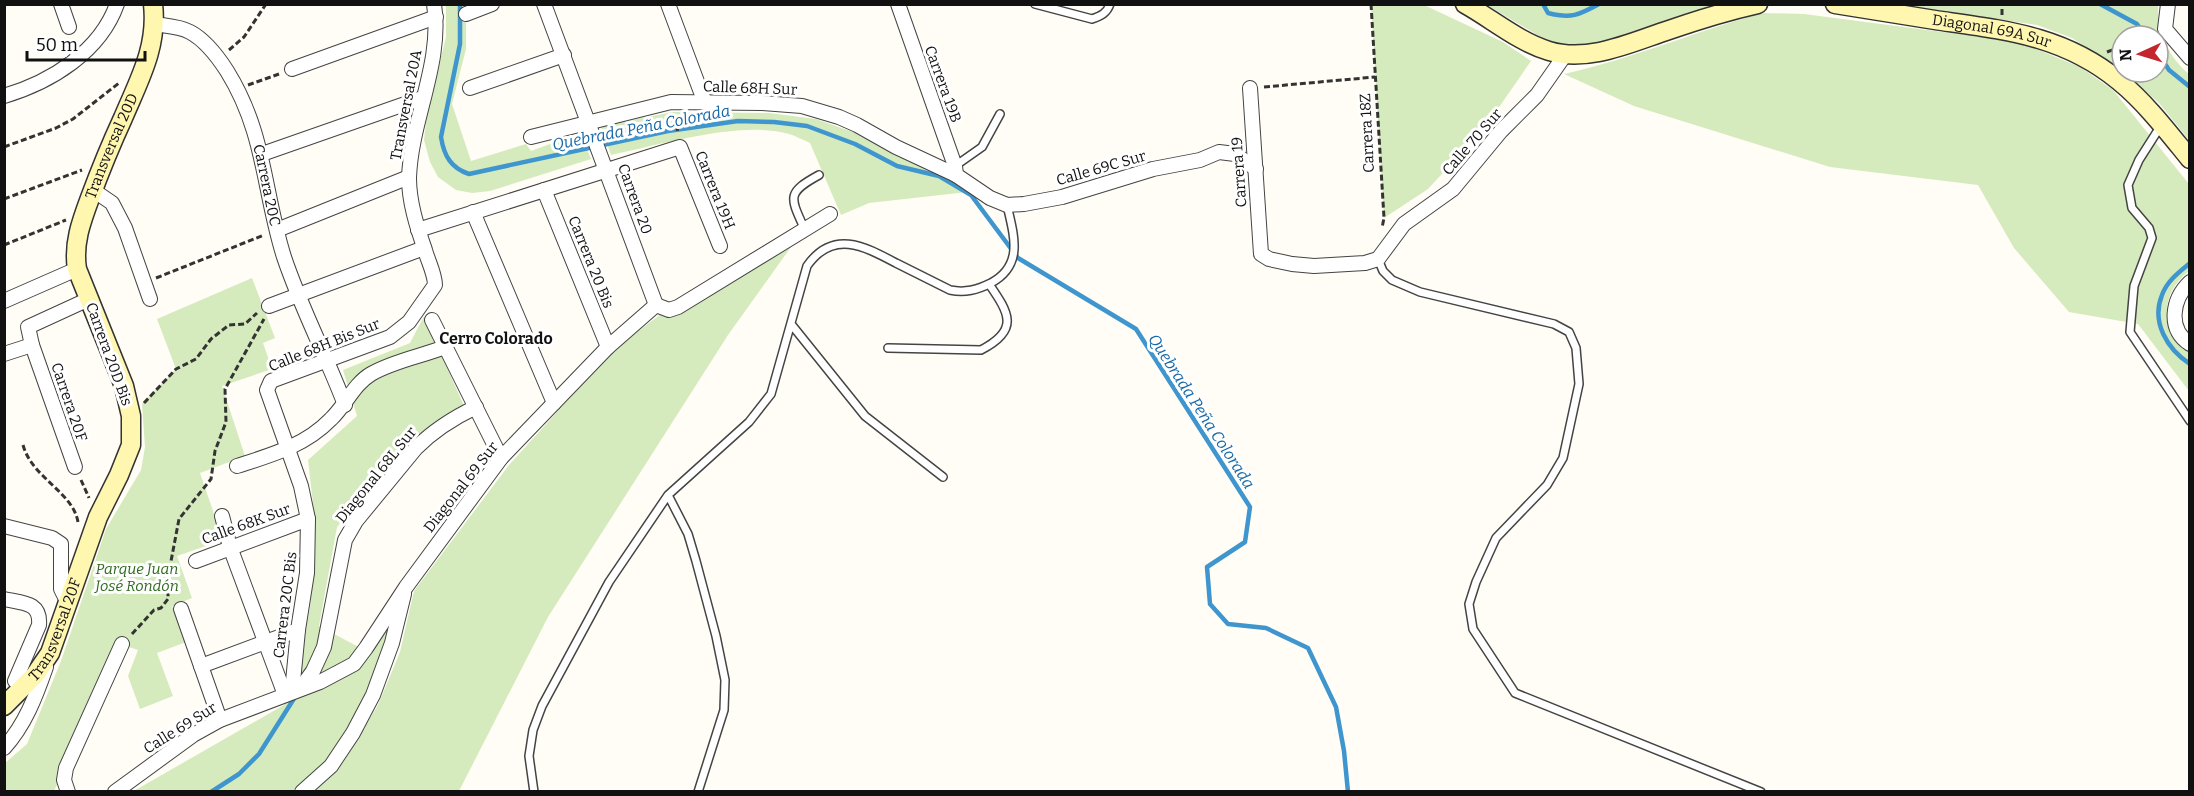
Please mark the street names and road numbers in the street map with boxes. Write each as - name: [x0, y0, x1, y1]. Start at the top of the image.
- street label: Diagonal 69A Sur: [1931, 11, 2054, 51]
- street label: Carrera 19B: [921, 43, 965, 125]
- street label: Transversal 20A: [386, 48, 426, 162]
- street label: Calle 68H Sur: [702, 77, 798, 99]
- street label: Transversal 20D: [81, 90, 142, 201]
- street label: Carrera 18Z: [1356, 93, 1378, 173]
- street label: Calle 70 Sur: [1438, 105, 1506, 179]
- street label: Carrera 19: [1228, 136, 1250, 208]
- street label: Carrera 20C: [249, 142, 284, 228]
- street label: Calle 69C Sur: [1054, 147, 1148, 189]
- street label: Carrera 19H: [691, 148, 739, 232]
- street label: Carrera 20: [614, 161, 656, 237]
- street label: Carrera 20 Bis: [564, 213, 618, 311]
- street label: Carrera 20D Bis: [82, 300, 136, 408]
- street label: Calle 68H Bis Sur: [266, 314, 383, 376]
- street label: Carrera 20F: [47, 360, 91, 444]
- street label: Diagonal 68L Sur: [332, 423, 420, 527]
- street label: Diagonal 69 Sur: [420, 438, 502, 536]
- street label: Calle 68K Sur: [199, 499, 293, 548]
- street label: Carrera 20C Bis: [270, 551, 300, 659]
- street label: Transversal 20F: [25, 575, 85, 685]
- street label: Calle 69 Sur: [140, 698, 220, 758]

